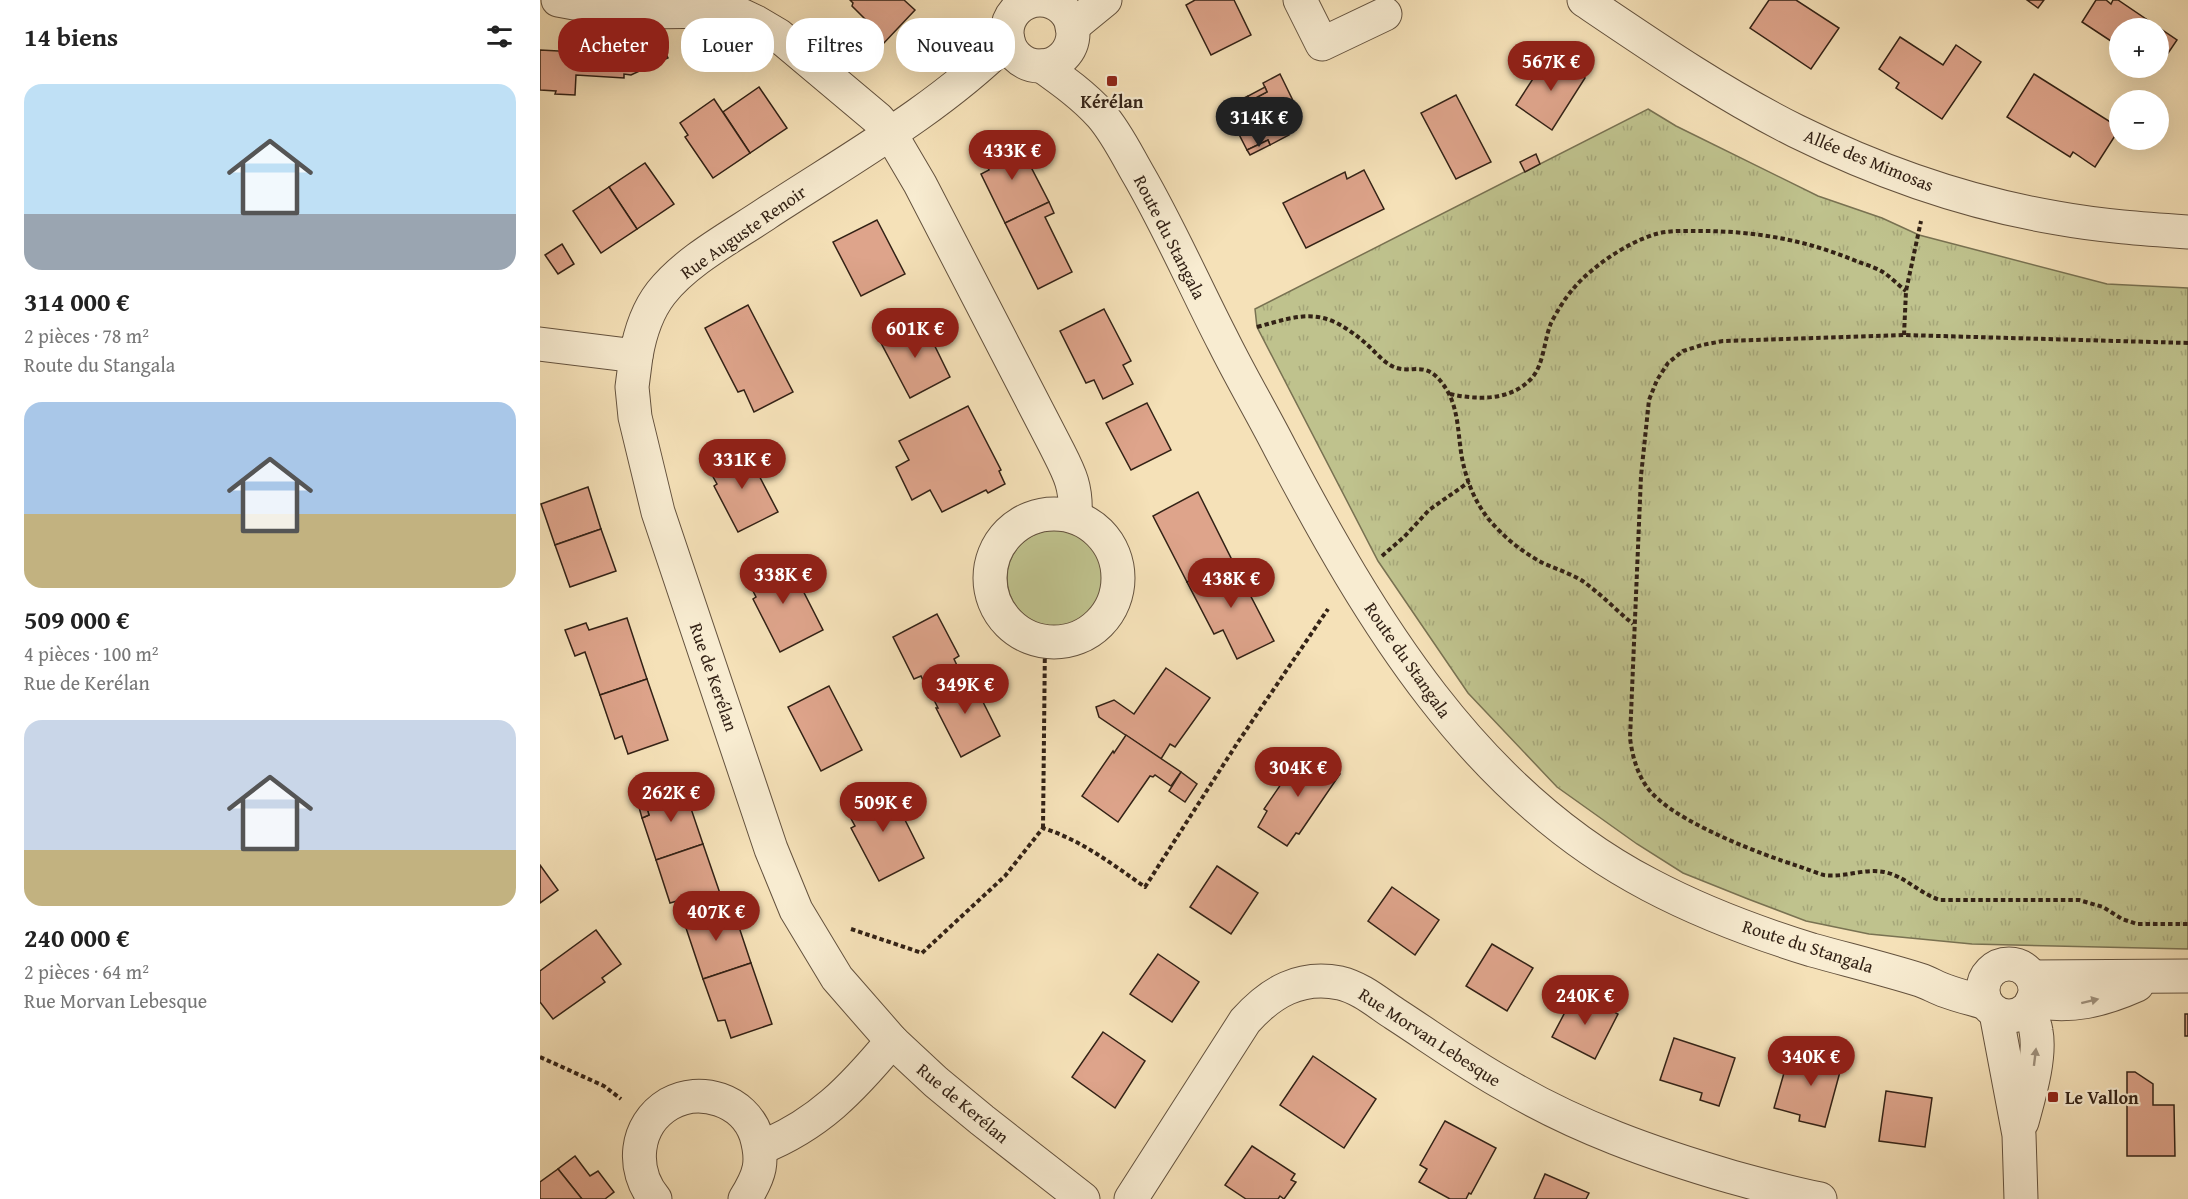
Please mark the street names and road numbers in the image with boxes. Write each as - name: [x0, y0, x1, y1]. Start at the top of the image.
- street label: Allée des Mimosas: [1800, 122, 1938, 198]
- street label: Route du Stangala: [1127, 170, 1213, 304]
- street label: Rue Auguste Renoir: [674, 178, 812, 286]
- street label: Route du Stangala: [1358, 596, 1458, 724]
- street label: Rue de Kerélan: [683, 619, 745, 735]
- street label: Route du Stangala: [1739, 912, 1877, 980]
- street label: Rue Morvan Lebesque: [1354, 981, 1506, 1093]
- street label: Rue de Kerélan: [911, 1056, 1015, 1150]

